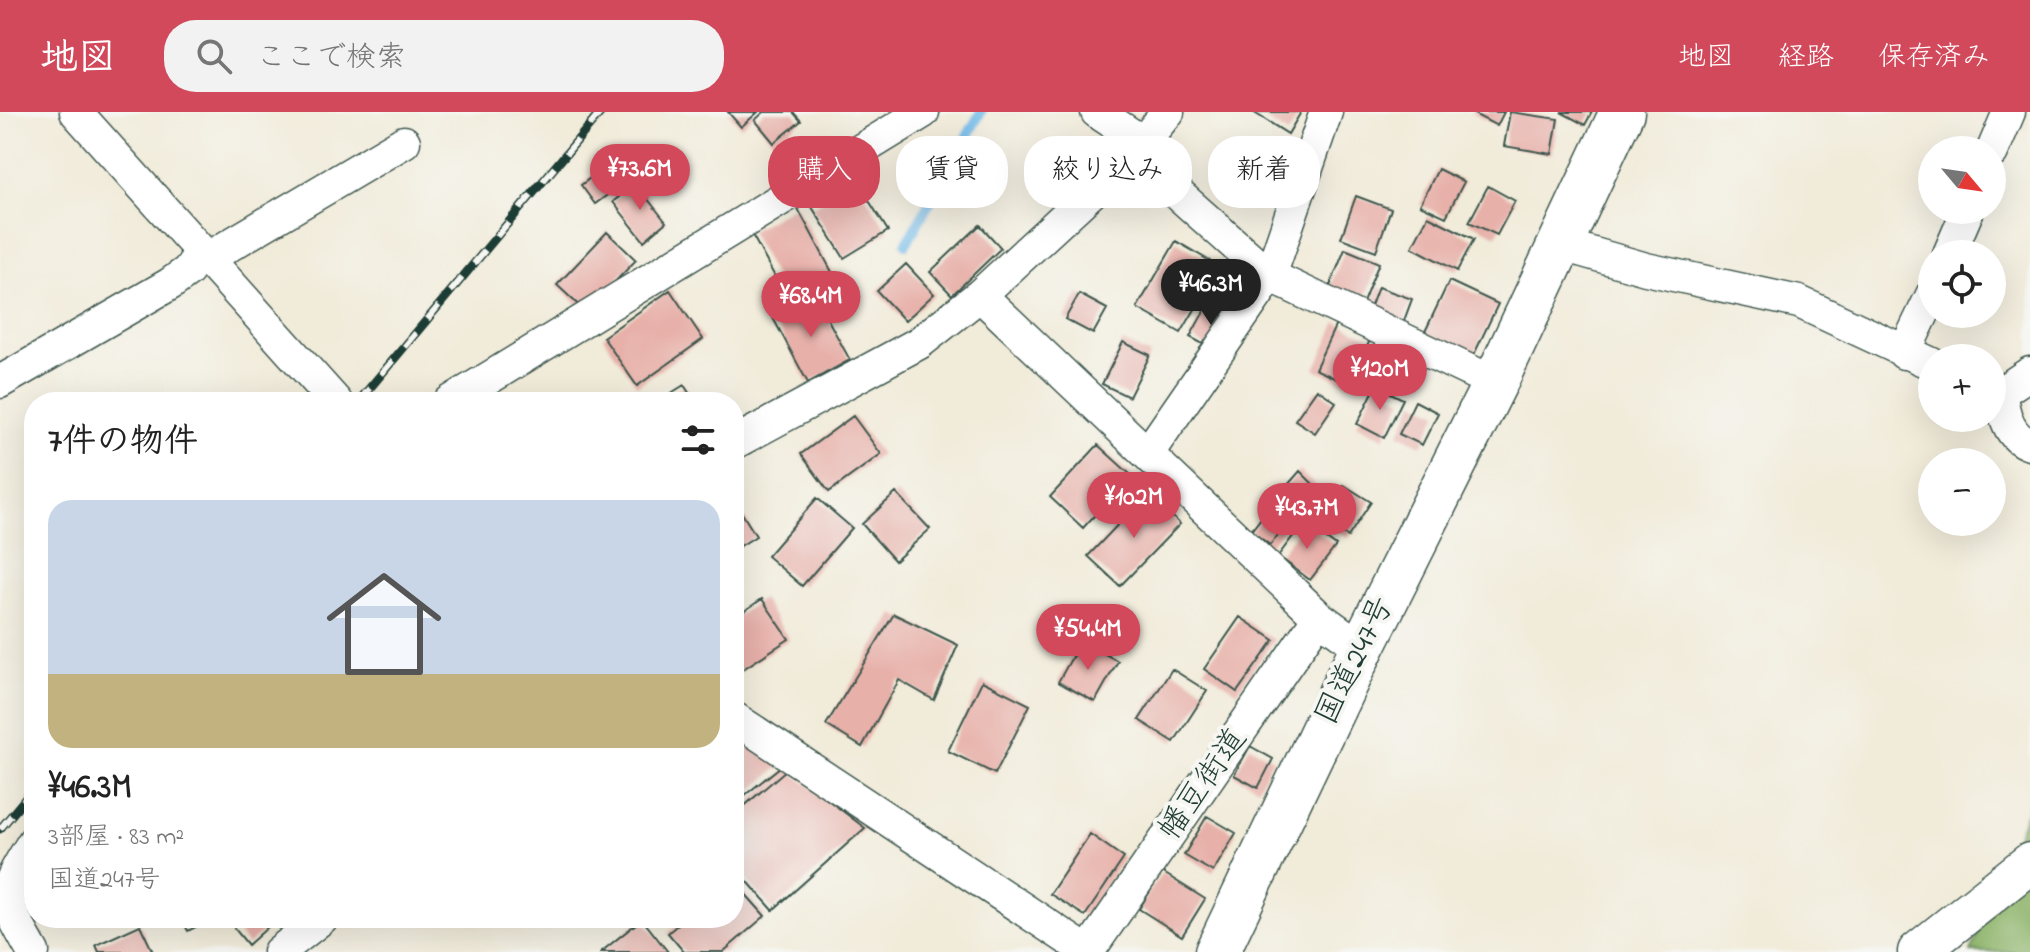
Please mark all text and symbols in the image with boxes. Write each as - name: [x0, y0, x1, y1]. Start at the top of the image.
- search box: [164, 20, 724, 92]
- text: 地図: [40, 32, 116, 88]
- icon: search: [192, 34, 236, 78]
- text: ここで検索: [256, 37, 406, 81]
- text: 地図: [1678, 38, 1734, 79]
- text: 経路: [1778, 38, 1834, 79]
- text: 保存済み: [1878, 38, 1990, 79]
- chip: 購入: [768, 136, 880, 208]
- chip: 賃貸: [896, 136, 1008, 208]
- chip: 絞り込み: [1024, 136, 1192, 208]
- chip: 新着: [1208, 136, 1320, 208]
- north arrow: [1918, 136, 2006, 224]
- map controls: [1918, 136, 2006, 536]
- pin: ¥73.6M: [575, 144, 705, 212]
- text: ¥73.6M: [608, 151, 672, 189]
- button: locate: [1918, 240, 2006, 328]
- pin: ¥46.3M: [1146, 259, 1276, 327]
- text: ¥46.3M: [1179, 266, 1243, 304]
- pin: ¥68.4M: [746, 271, 876, 339]
- text: ¥68.4M: [779, 278, 843, 316]
- pin: ¥120M: [1324, 344, 1436, 412]
- button: +: [1918, 344, 2006, 432]
- text: ¥120M: [1351, 351, 1409, 389]
- text: 7件の物件: [48, 418, 198, 468]
- icon: filters: [676, 418, 720, 462]
- button: −: [1918, 448, 2006, 536]
- pin: ¥102M: [1078, 472, 1190, 540]
- text: ¥102M: [1105, 479, 1163, 517]
- pin: ¥43.7M: [1242, 483, 1372, 551]
- text: ¥43.7M: [1275, 490, 1339, 528]
- icon: home: [312, 552, 456, 696]
- street label: 国道247号: [1305, 589, 1407, 733]
- pin: ¥54.4M: [1023, 604, 1153, 672]
- text: ¥54.4M: [1054, 611, 1122, 649]
- street label: 幡豆街道: [1148, 719, 1260, 851]
- text: ¥46.3M: [48, 764, 132, 814]
- text: 3部屋 · 83 m²: [48, 819, 184, 857]
- text: 国道247号: [48, 862, 160, 900]

